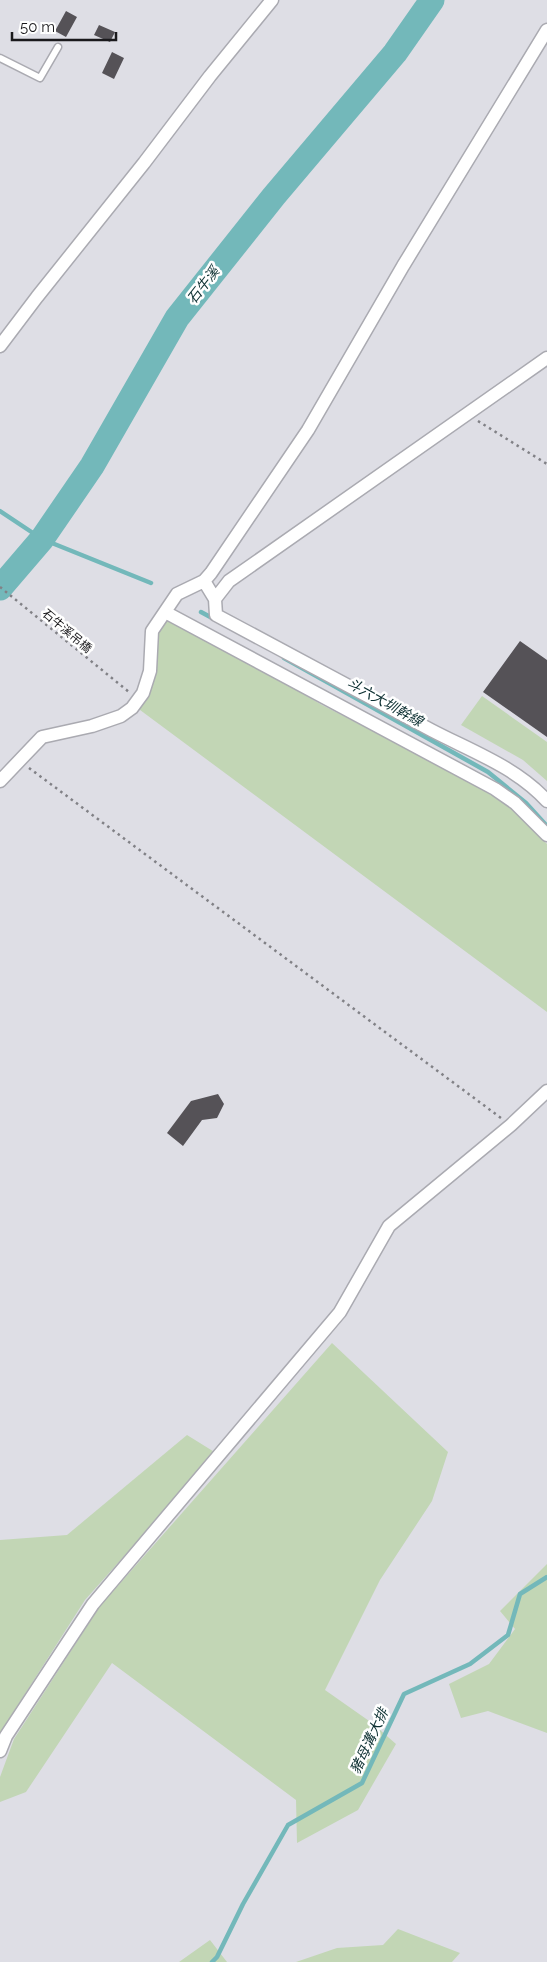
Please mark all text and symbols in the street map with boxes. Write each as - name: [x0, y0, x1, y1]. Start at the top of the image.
- scale bar: [12, 10, 116, 42]
- text: 50 m: [20, 18, 55, 36]
- water label: 石牛溪: [184, 262, 223, 306]
- street label: 石牛溪吊橋: [40, 606, 94, 656]
- water label: 斗六大圳幹線: [344, 675, 427, 730]
- water label: 豬母溝大排: [347, 1704, 392, 1776]

